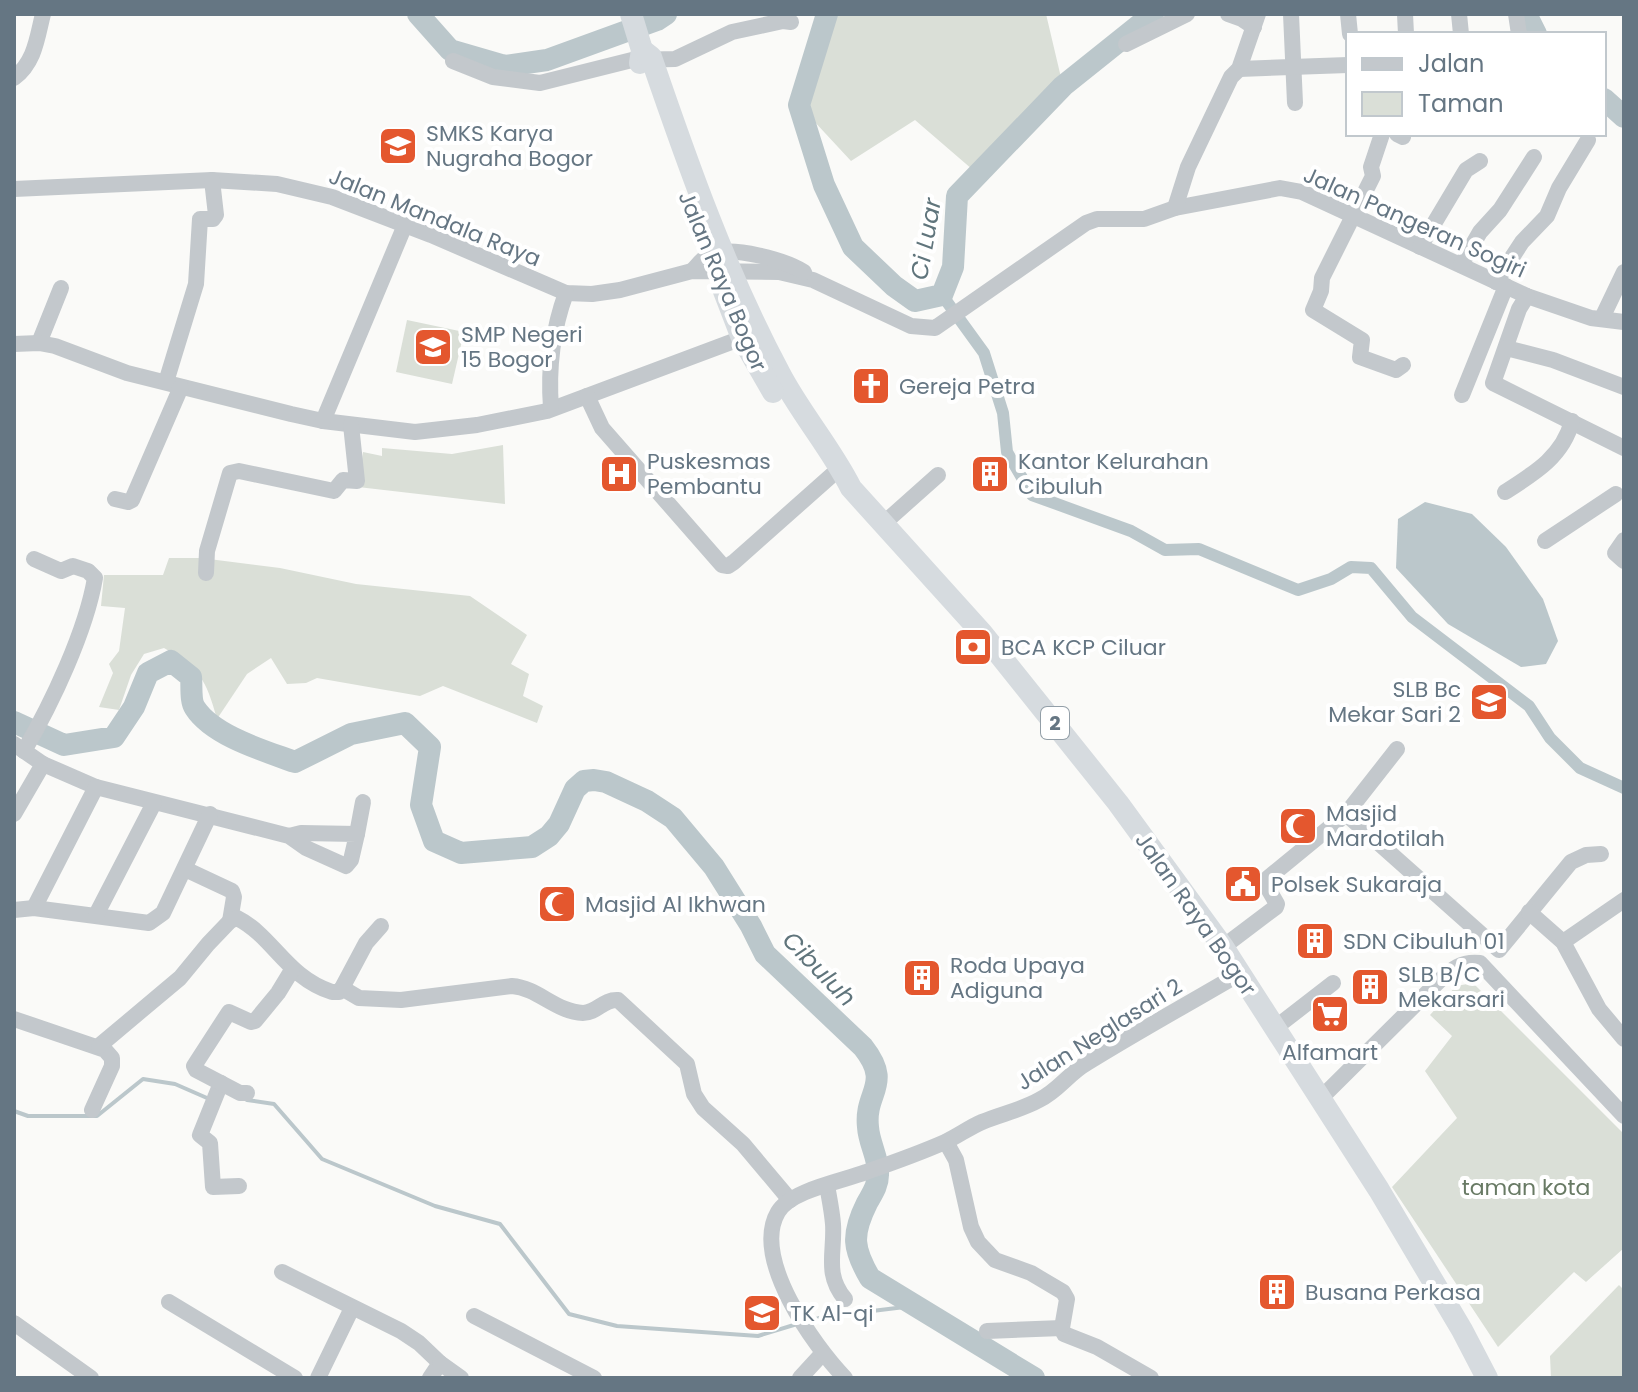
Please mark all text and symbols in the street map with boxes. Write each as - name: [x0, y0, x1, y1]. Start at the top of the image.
- legend: [1346, 32, 1606, 136]
- text: Jalan: [1418, 47, 1484, 80]
- text: Taman: [1418, 87, 1504, 120]
- place label: SMKS Karya Nugraha Bogor: [426, 118, 593, 174]
- school or university icon: SMKS Karya Nugraha Bogor: [377, 125, 419, 167]
- street label: Jalan Pangeran Sogiri: [1298, 159, 1531, 286]
- street label: Jalan Mandala Raya: [324, 161, 545, 274]
- street label: Jalan Raya Bogor: [671, 186, 774, 376]
- water label: Ci Luar: [902, 194, 949, 282]
- place label: SMP Negeri 15 Bogor: [461, 319, 583, 375]
- school or university icon: SMP Negeri 15 Bogor: [412, 326, 454, 368]
- church icon: Gereja Petra: [850, 365, 892, 407]
- place label: Gereja Petra: [899, 371, 1035, 402]
- place label: Puskesmas Pembantu: [647, 446, 771, 502]
- place label: Kantor Kelurahan Cibuluh: [1018, 446, 1209, 502]
- hospital icon: Puskesmas Pembantu: [598, 453, 640, 495]
- building icon: Kantor Kelurahan Cibuluh: [969, 453, 1011, 495]
- bank icon: BCA KCP Ciluar: [952, 626, 994, 668]
- place label: BCA KCP Ciluar: [1001, 632, 1166, 663]
- place label: SLB Bc Mekar Sari 2: [1328, 674, 1461, 730]
- school or university icon: SLB Bc Mekar Sari 2: [1468, 681, 1510, 723]
- road number: 2: [1041, 707, 1069, 739]
- place label: Masjid Mardotilah: [1326, 798, 1445, 854]
- mosque icon: Masjid Mardotilah: [1277, 805, 1319, 847]
- street label: Jalan Raya Bogor: [1128, 826, 1264, 1002]
- public building icon: Polsek Sukaraja: [1222, 863, 1264, 905]
- place label: Polsek Sukaraja: [1271, 869, 1442, 900]
- mosque icon: Masjid Al Ikhwan: [536, 883, 578, 925]
- place label: Masjid Al Ikhwan: [585, 889, 766, 920]
- building icon: SDN Cibuluh 01: [1294, 920, 1336, 962]
- water label: Cibuluh: [775, 924, 863, 1013]
- place label: SDN Cibuluh 01: [1343, 926, 1504, 957]
- place label: Roda Upaya Adiguna: [950, 950, 1085, 1006]
- building icon: Roda Upaya Adiguna: [901, 957, 943, 999]
- place label: SLB B/C Mekarsari: [1398, 959, 1505, 1015]
- building icon: SLB B/C Mekarsari: [1349, 966, 1391, 1008]
- street label: Jalan Neglasari 2: [1011, 971, 1188, 1098]
- supermarket icon: Alfamart: [1309, 993, 1351, 1035]
- place label: Alfamart: [1282, 1037, 1378, 1068]
- park label: taman kota: [1462, 1172, 1590, 1203]
- building icon: Busana Perkasa: [1256, 1271, 1298, 1313]
- place label: Busana Perkasa: [1305, 1277, 1481, 1308]
- school or university icon: TK Al-qi: [741, 1292, 783, 1334]
- place label: TK Al-qi: [790, 1298, 874, 1329]

